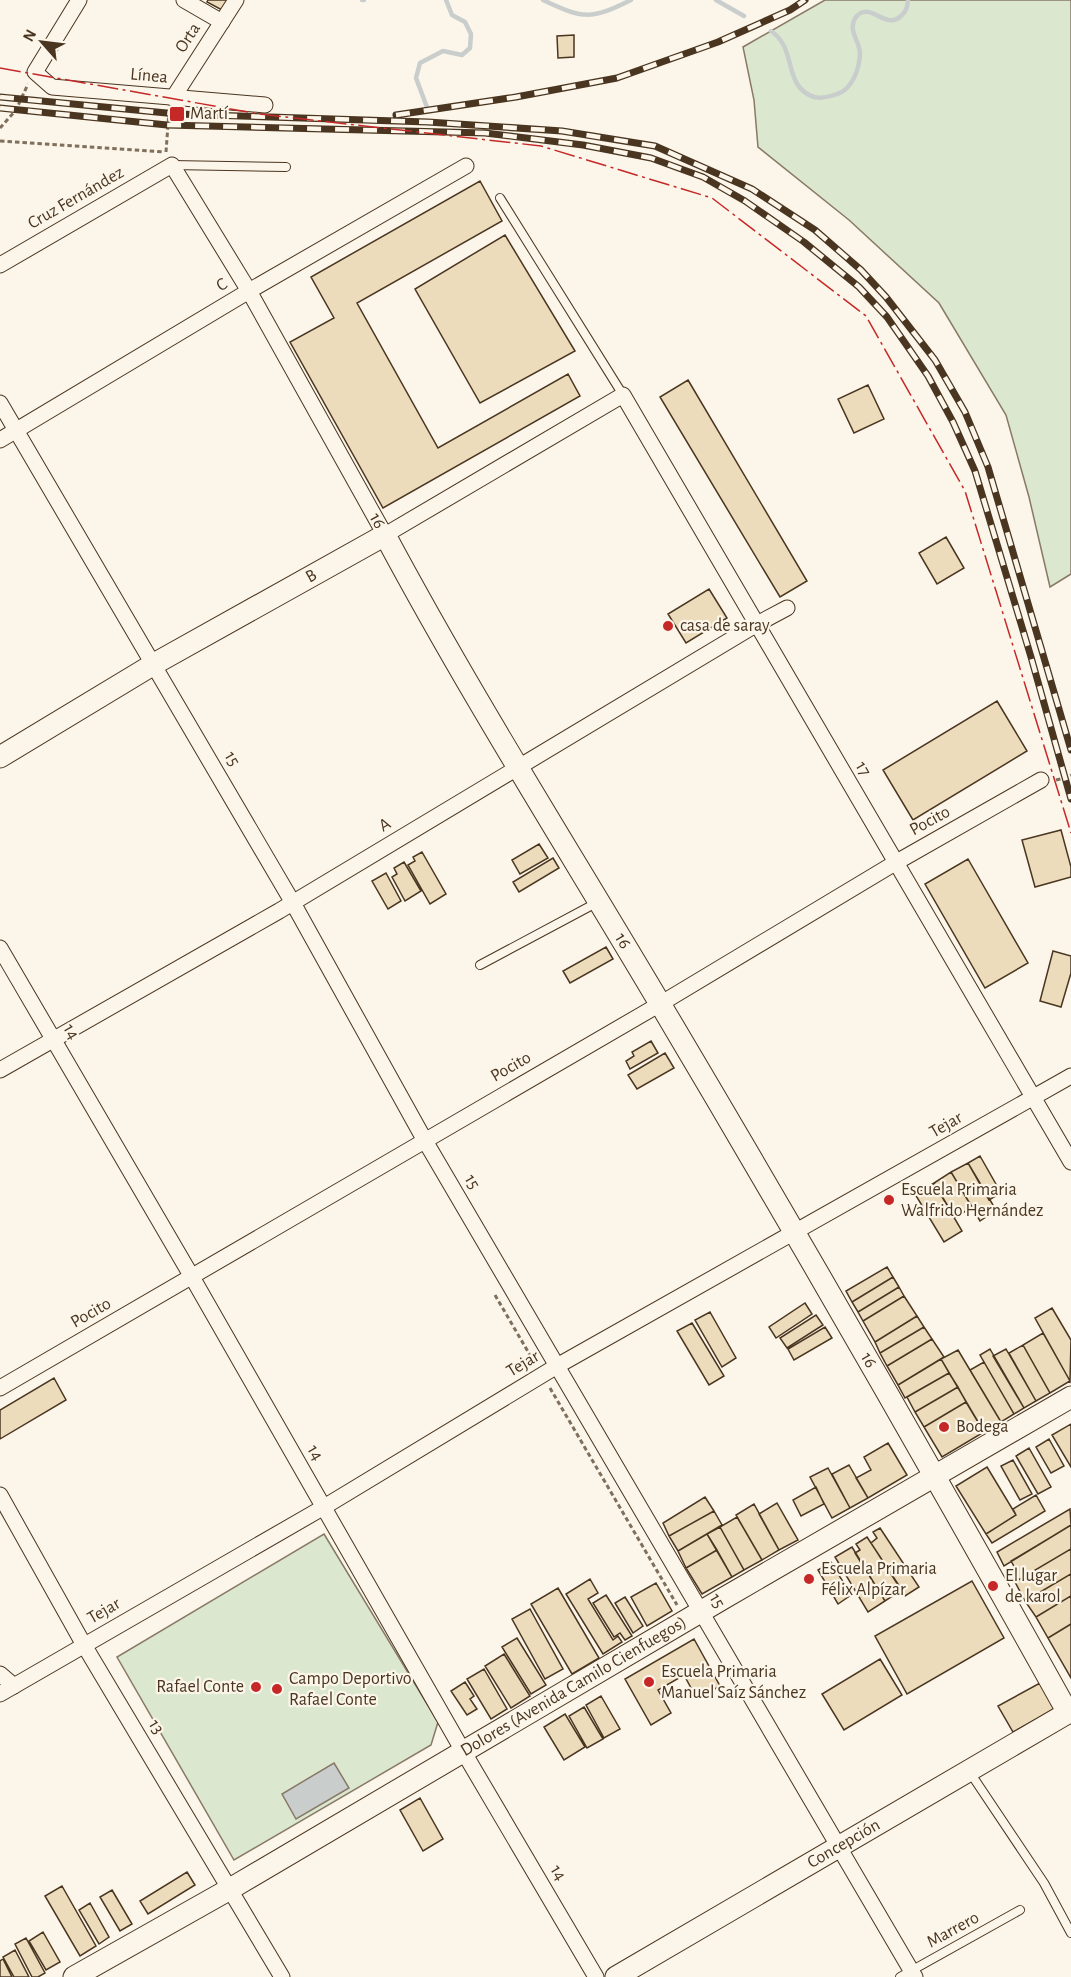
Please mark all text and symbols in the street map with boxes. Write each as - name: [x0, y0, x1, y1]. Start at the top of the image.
- north arrow: [12, 12, 72, 72]
- street label: Orta: [172, 20, 204, 56]
- text: N: [20, 27, 39, 44]
- street label: Línea: [129, 65, 169, 87]
- marker: Martí: [168, 105, 186, 123]
- place label: Martí: [190, 105, 229, 123]
- street label: Cruz Fernández: [25, 163, 127, 233]
- street label: C: [213, 275, 231, 295]
- street label: 16: [366, 510, 389, 532]
- street label: B: [303, 566, 320, 586]
- place label: casa de saray: [680, 617, 770, 635]
- marker: casa de saray: [661, 619, 675, 633]
- street label: 15: [221, 749, 243, 769]
- street label: 17: [852, 759, 874, 779]
- street label: Pocito: [907, 803, 953, 839]
- street label: A: [376, 814, 395, 835]
- street label: 16: [611, 930, 634, 952]
- street label: 14: [59, 1021, 83, 1043]
- street label: Pocito: [488, 1048, 534, 1086]
- street label: Tejar: [926, 1108, 966, 1141]
- street label: 15: [461, 1172, 483, 1192]
- place label: Escuela Primaria Walfrido Hernández: [901, 1181, 1043, 1220]
- marker: Escuela Primaria Walfrido Hernández: [882, 1193, 896, 1207]
- street label: Pocito: [68, 1294, 114, 1332]
- street label: Tejar: [504, 1347, 543, 1381]
- street label: 16: [857, 1349, 880, 1371]
- place label: Bodega: [956, 1418, 1009, 1436]
- marker: Bodega: [937, 1420, 951, 1434]
- street label: 14: [303, 1442, 327, 1464]
- place label: Escuela Primaria Félix Alpízar: [821, 1560, 937, 1599]
- place label: El lugar de karol: [1005, 1567, 1061, 1606]
- marker: Escuela Primaria Félix Alpízar: [802, 1572, 816, 1586]
- marker: El lugar de karol: [986, 1579, 1000, 1593]
- street label: 15: [706, 1591, 728, 1611]
- street label: Tejar: [84, 1594, 124, 1627]
- street label: Dolores (Avenida Camilo Cienfuegos): [458, 1613, 690, 1760]
- place label: Escuela Primaria Manuel Saíz Sánchez: [661, 1663, 806, 1702]
- place label: Campo Deportivo Rafael Conte: [289, 1670, 412, 1709]
- marker: Escuela Primaria Manuel Saíz Sánchez: [642, 1675, 656, 1689]
- place label: Rafael Conte: [156, 1678, 244, 1696]
- marker: Rafael Conte: [249, 1680, 263, 1694]
- marker: Campo Deportivo Rafael Conte: [270, 1682, 284, 1696]
- street label: 13: [145, 1717, 167, 1737]
- street label: Concepción: [805, 1816, 883, 1872]
- street label: 14: [546, 1862, 570, 1884]
- street label: Marrero: [924, 1908, 982, 1952]

